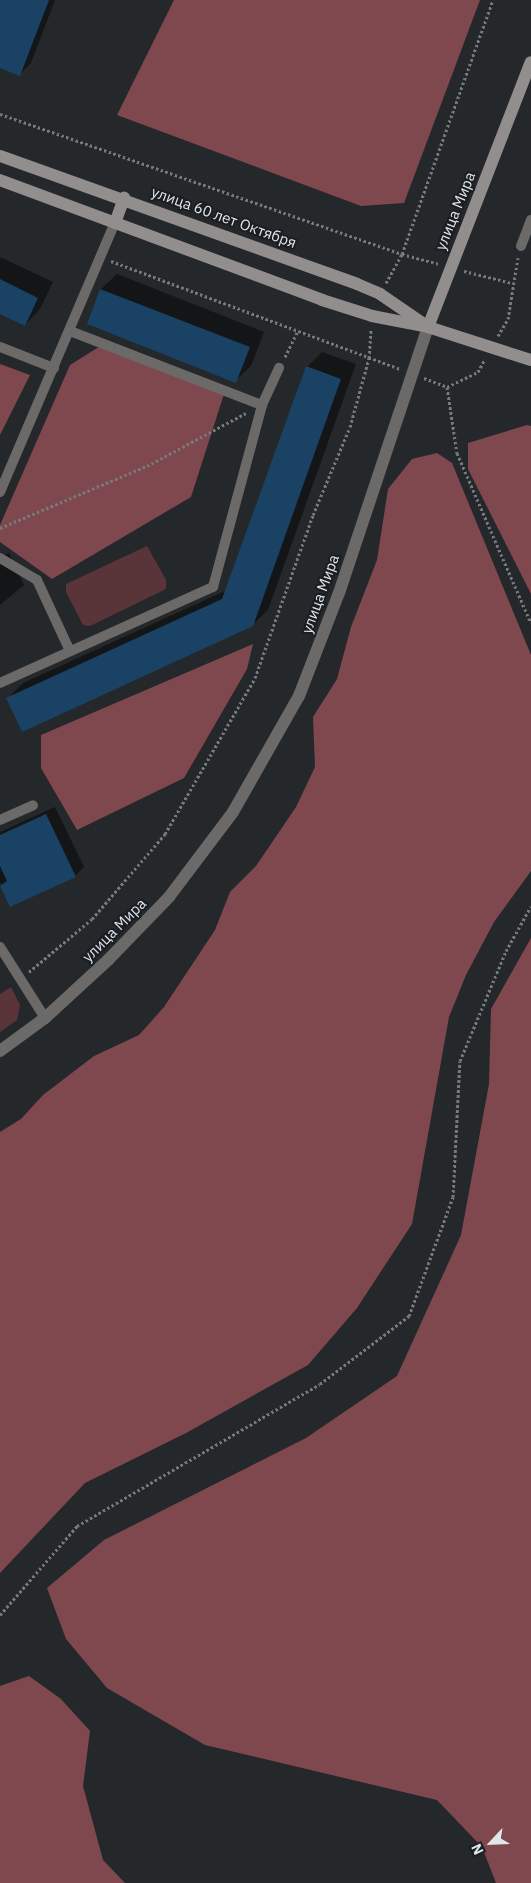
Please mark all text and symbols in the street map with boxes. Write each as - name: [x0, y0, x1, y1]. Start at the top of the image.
- street label: улица Мира: [431, 169, 479, 253]
- street label: улица 60 лет Октября: [149, 182, 299, 252]
- street label: улица Мира: [297, 552, 343, 636]
- street label: улица Мира: [78, 894, 150, 966]
- north arrow: [466, 1818, 516, 1868]
- text: N: [467, 1841, 488, 1858]

